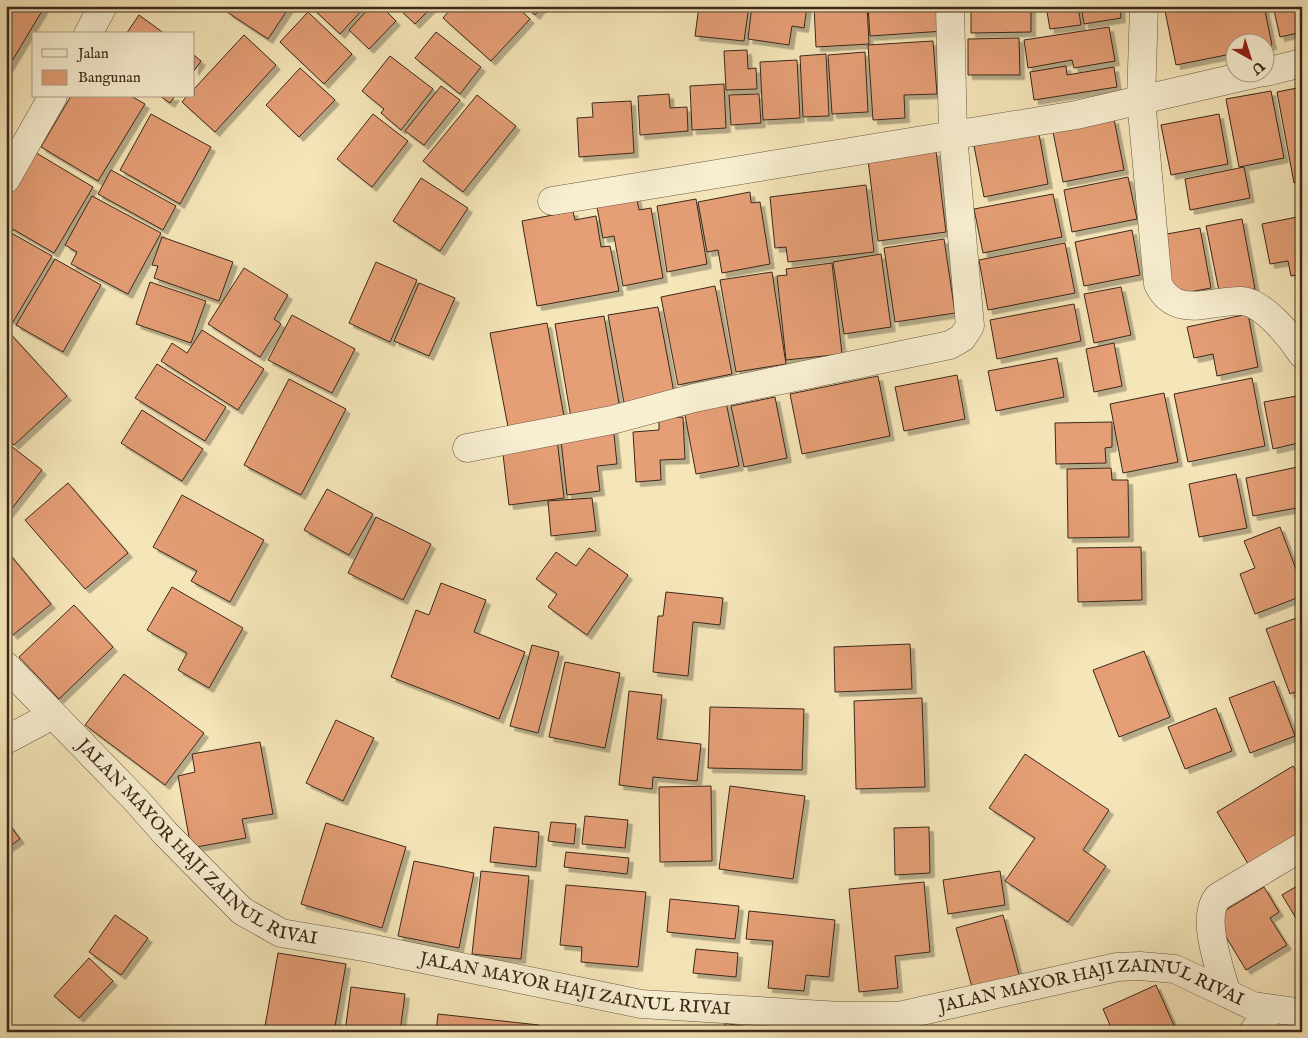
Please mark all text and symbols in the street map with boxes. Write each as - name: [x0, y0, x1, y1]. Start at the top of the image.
- legend: [32, 32, 195, 98]
- north arrow: [1226, 32, 1276, 82]
- text: Jalan: [76, 44, 109, 63]
- text: U: [1246, 56, 1269, 79]
- text: Bangunan: [78, 68, 141, 87]
- street label: JALAN MAYOR HAJI ZAINUL RIVAI: [70, 733, 319, 951]
- street label: JALAN MAYOR HAJI ZAINUL RIVAI: [416, 947, 732, 1021]
- text: JALAN MAYOR HAJI ZAINUL RIVAI: [934, 954, 1248, 1019]
- street label: JALAN MAYOR HAJI ZAINUL RIVAI: [932, 993, 1248, 1021]

